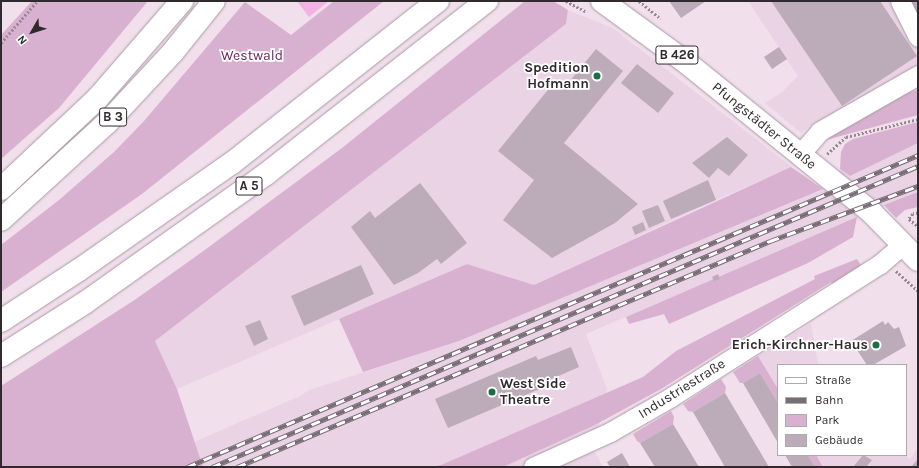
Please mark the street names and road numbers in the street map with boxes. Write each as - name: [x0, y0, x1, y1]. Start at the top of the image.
- road number: B 426: [655, 44, 699, 66]
- street label: Pfungstädter Straße: [709, 79, 819, 173]
- road number: B 3: [99, 106, 127, 128]
- road number: A 5: [235, 175, 263, 197]
- street label: Industriestraße: [635, 356, 729, 422]

